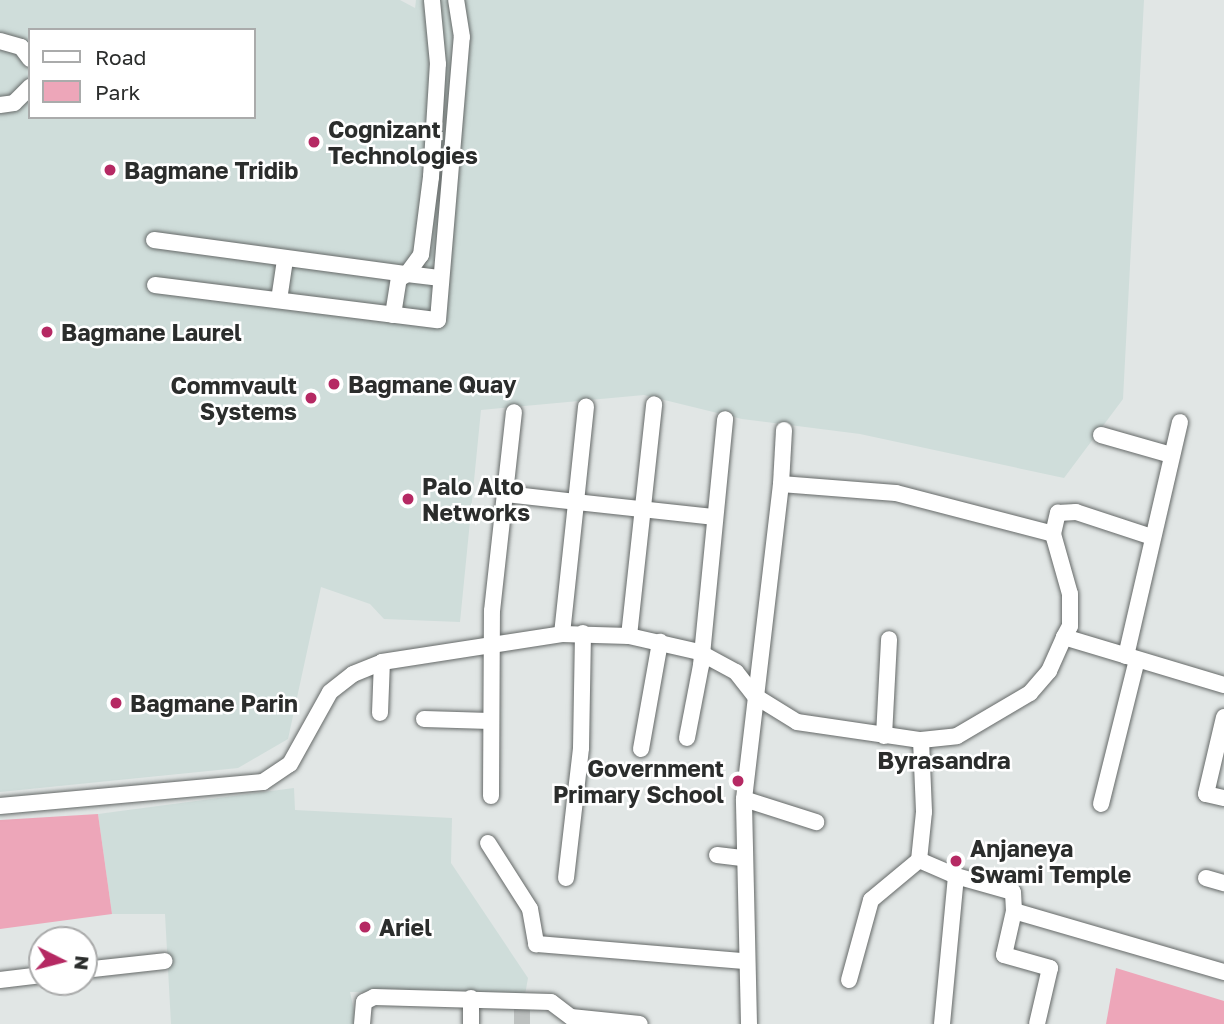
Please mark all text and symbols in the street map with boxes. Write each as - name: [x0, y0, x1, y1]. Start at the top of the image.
- legend: [28, 28, 256, 119]
- text: Road: [95, 44, 146, 70]
- text: Park: [95, 79, 140, 105]
- place label: Cognizant Technologies: [328, 115, 478, 169]
- marker: Cognizant Technologies: [306, 134, 322, 150]
- place label: Bagmane Tridib: [124, 156, 298, 184]
- marker: Bagmane Tridib: [102, 162, 118, 178]
- place label: Bagmane Laurel: [61, 318, 242, 346]
- marker: Bagmane Laurel: [39, 324, 55, 340]
- place label: Bagmane Quay: [348, 370, 517, 398]
- place label: Commvault Systems: [170, 371, 297, 425]
- marker: Bagmane Quay: [326, 376, 342, 392]
- marker: Commvault Systems: [303, 390, 319, 406]
- place label: Palo Alto Networks: [422, 472, 530, 526]
- marker: Palo Alto Networks: [400, 491, 416, 507]
- place label: Bagmane Parin: [130, 689, 298, 717]
- marker: Bagmane Parin: [108, 695, 124, 711]
- district label: Byrasandra: [877, 746, 1011, 774]
- place label: Government Primary School: [553, 754, 724, 808]
- marker: Government Primary School: [730, 773, 746, 789]
- place label: Anjaneya Swami Temple: [970, 834, 1131, 888]
- marker: Anjaneya Swami Temple: [948, 853, 964, 869]
- place label: Ariel: [379, 913, 432, 941]
- marker: Ariel: [357, 919, 373, 935]
- north arrow: [28, 926, 98, 996]
- text: N: [70, 955, 95, 971]

